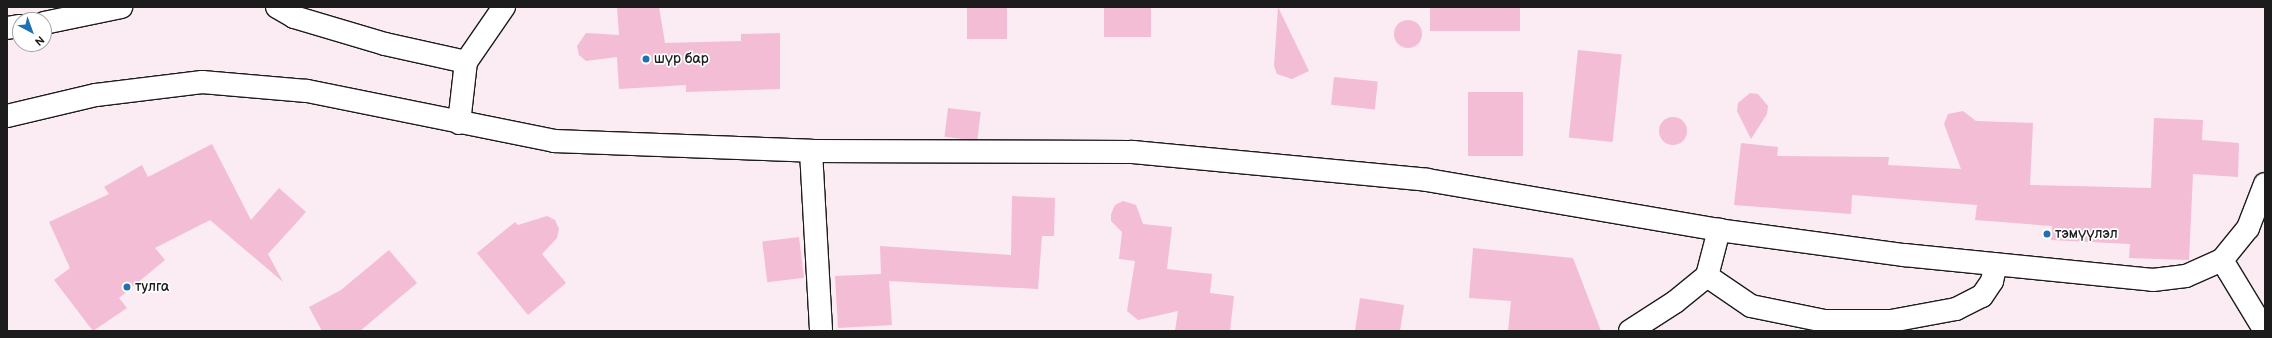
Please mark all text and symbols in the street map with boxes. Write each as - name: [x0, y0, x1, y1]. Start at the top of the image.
- north arrow: [12, 12, 52, 52]
- text: N: [32, 33, 47, 48]
- place label: шүр бар: [654, 51, 709, 67]
- marker: шүр бар: [641, 54, 651, 64]
- place label: тэмүүлэл: [2055, 226, 2118, 242]
- marker: тэмүүлэл: [2042, 229, 2052, 239]
- place label: тулга: [135, 279, 169, 295]
- marker: тулга: [122, 282, 132, 292]

